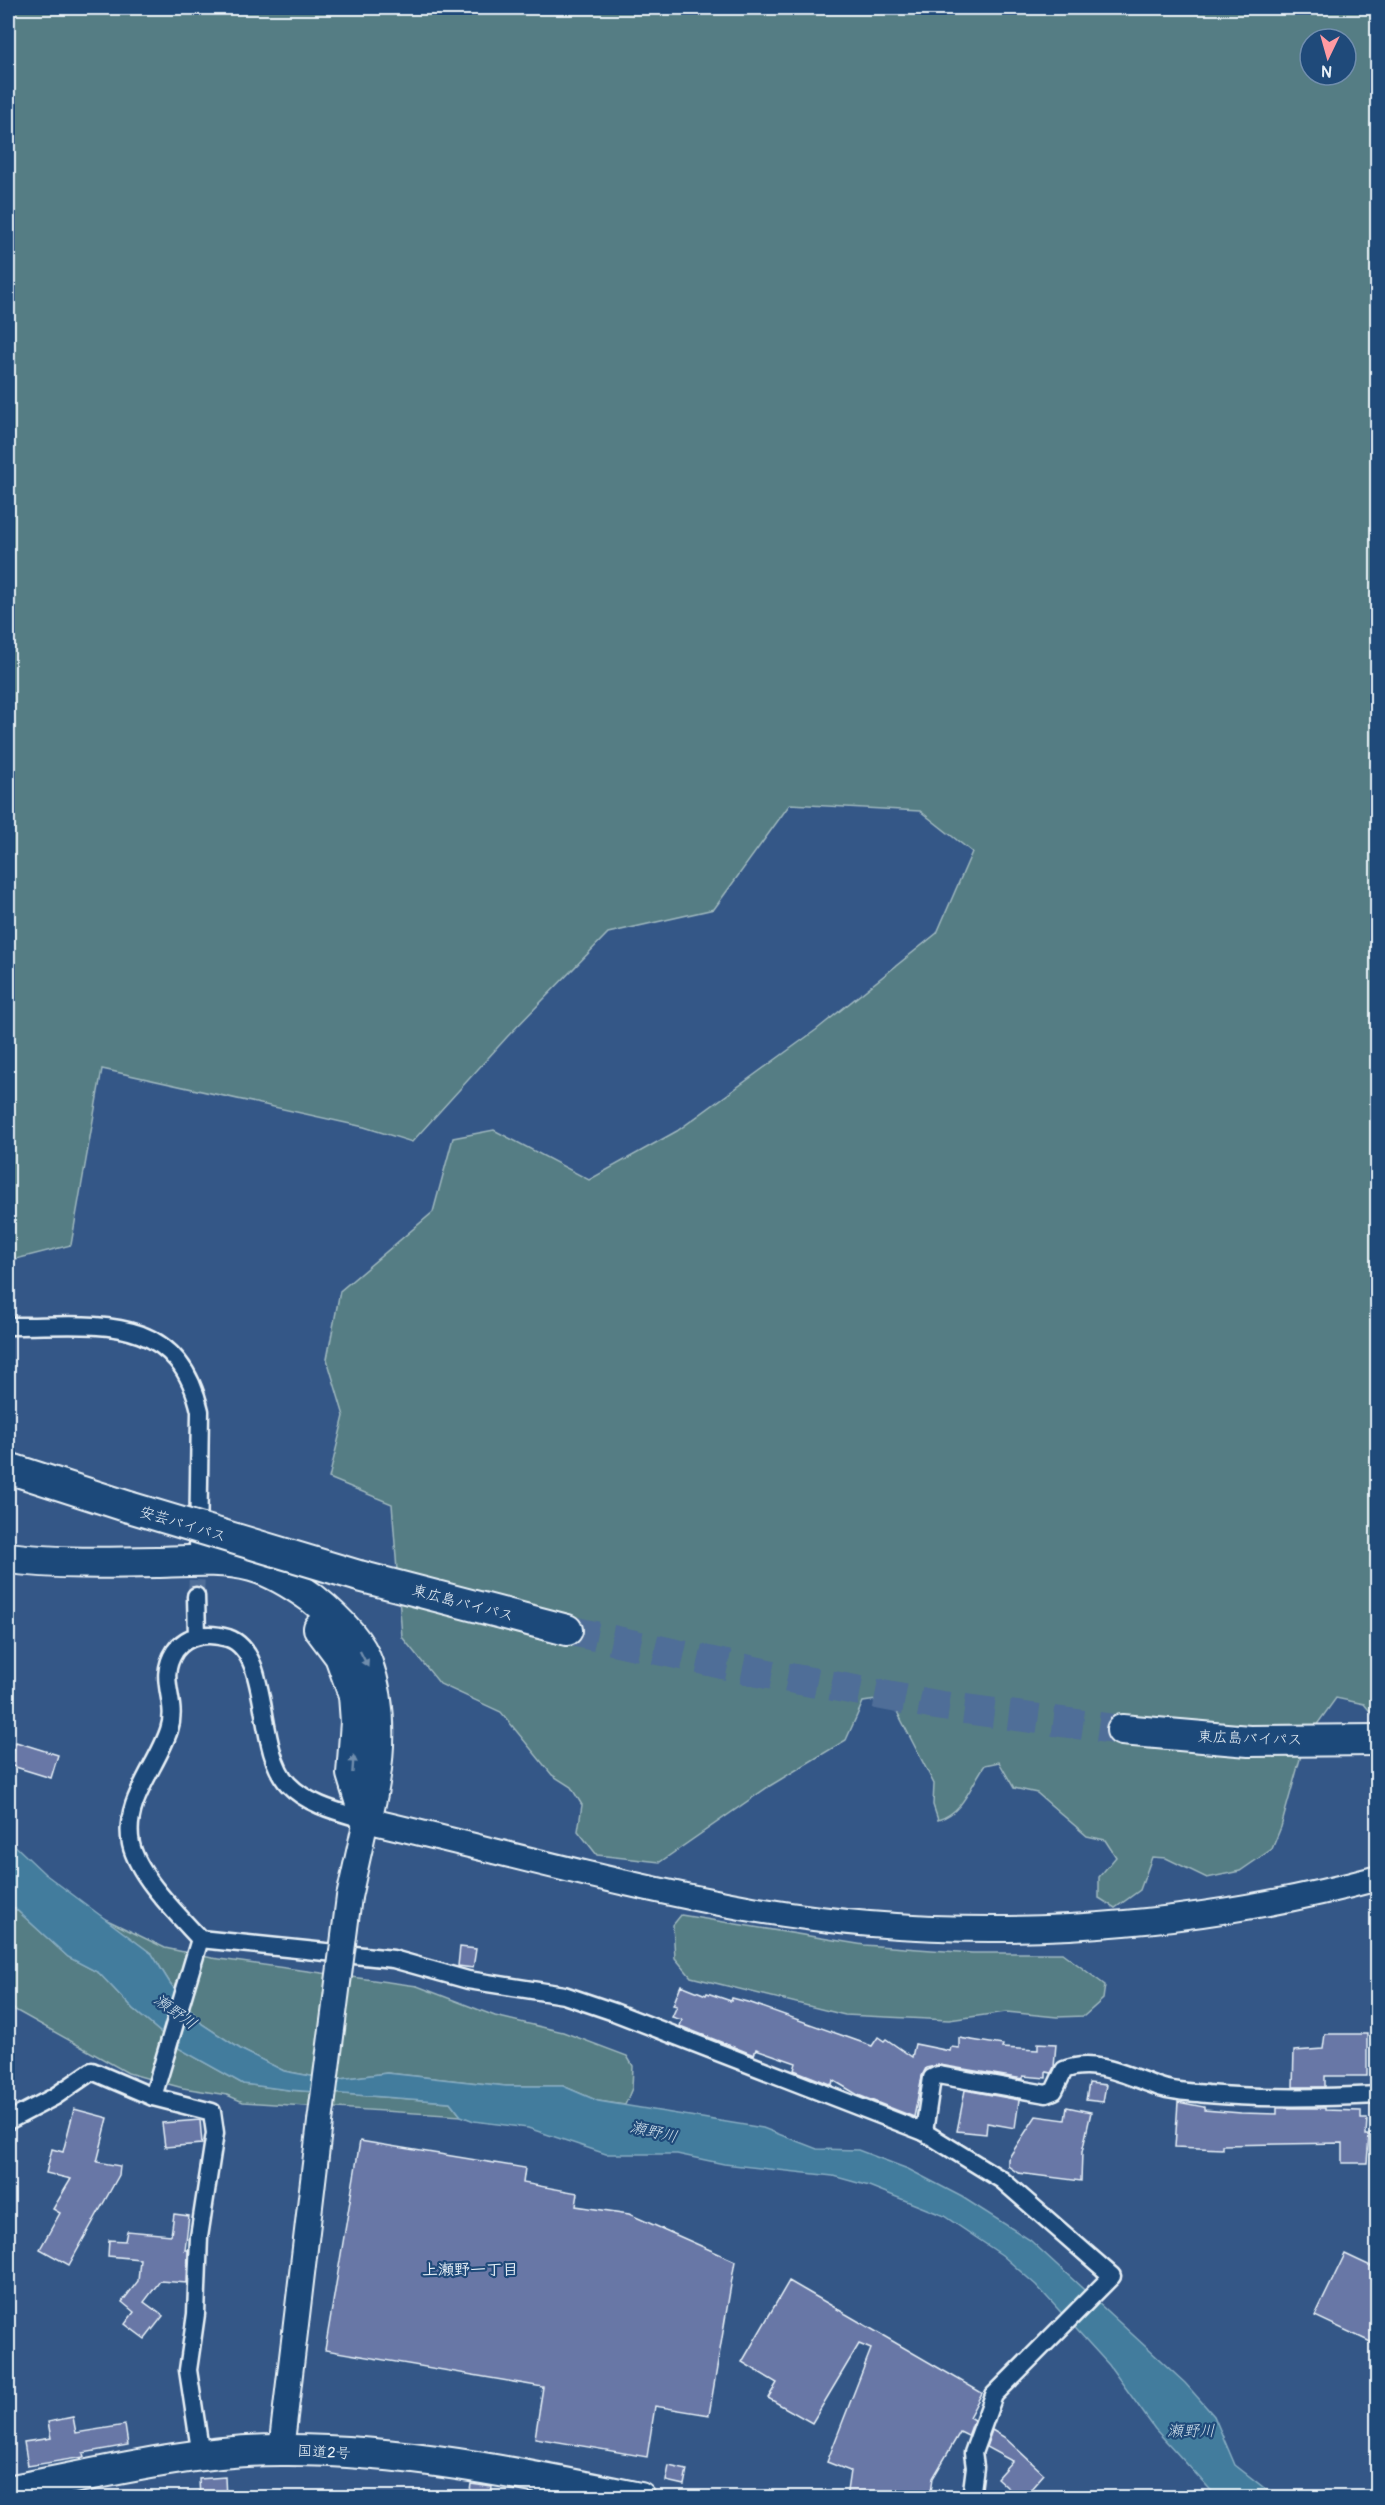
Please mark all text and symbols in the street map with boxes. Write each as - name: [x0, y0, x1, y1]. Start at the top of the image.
- north arrow: [1298, 27, 1358, 87]
- text: N: [1320, 60, 1333, 81]
- street label: 安芸バイパス: [137, 1502, 229, 1547]
- street label: 東広島バイパス: [410, 1581, 516, 1626]
- one-way arrow: [359, 1651, 369, 1668]
- street label: 東広島バイパス: [1197, 1727, 1303, 1750]
- one-way arrow: [348, 1754, 358, 1773]
- water label: 瀬野川: [150, 1990, 201, 2034]
- water label: 瀬野川: [628, 2117, 679, 2147]
- district label: 上瀬野一丁目: [422, 2260, 518, 2280]
- water label: 瀬野川: [1167, 2421, 1215, 2441]
- street label: 国道2号: [297, 2442, 351, 2463]

